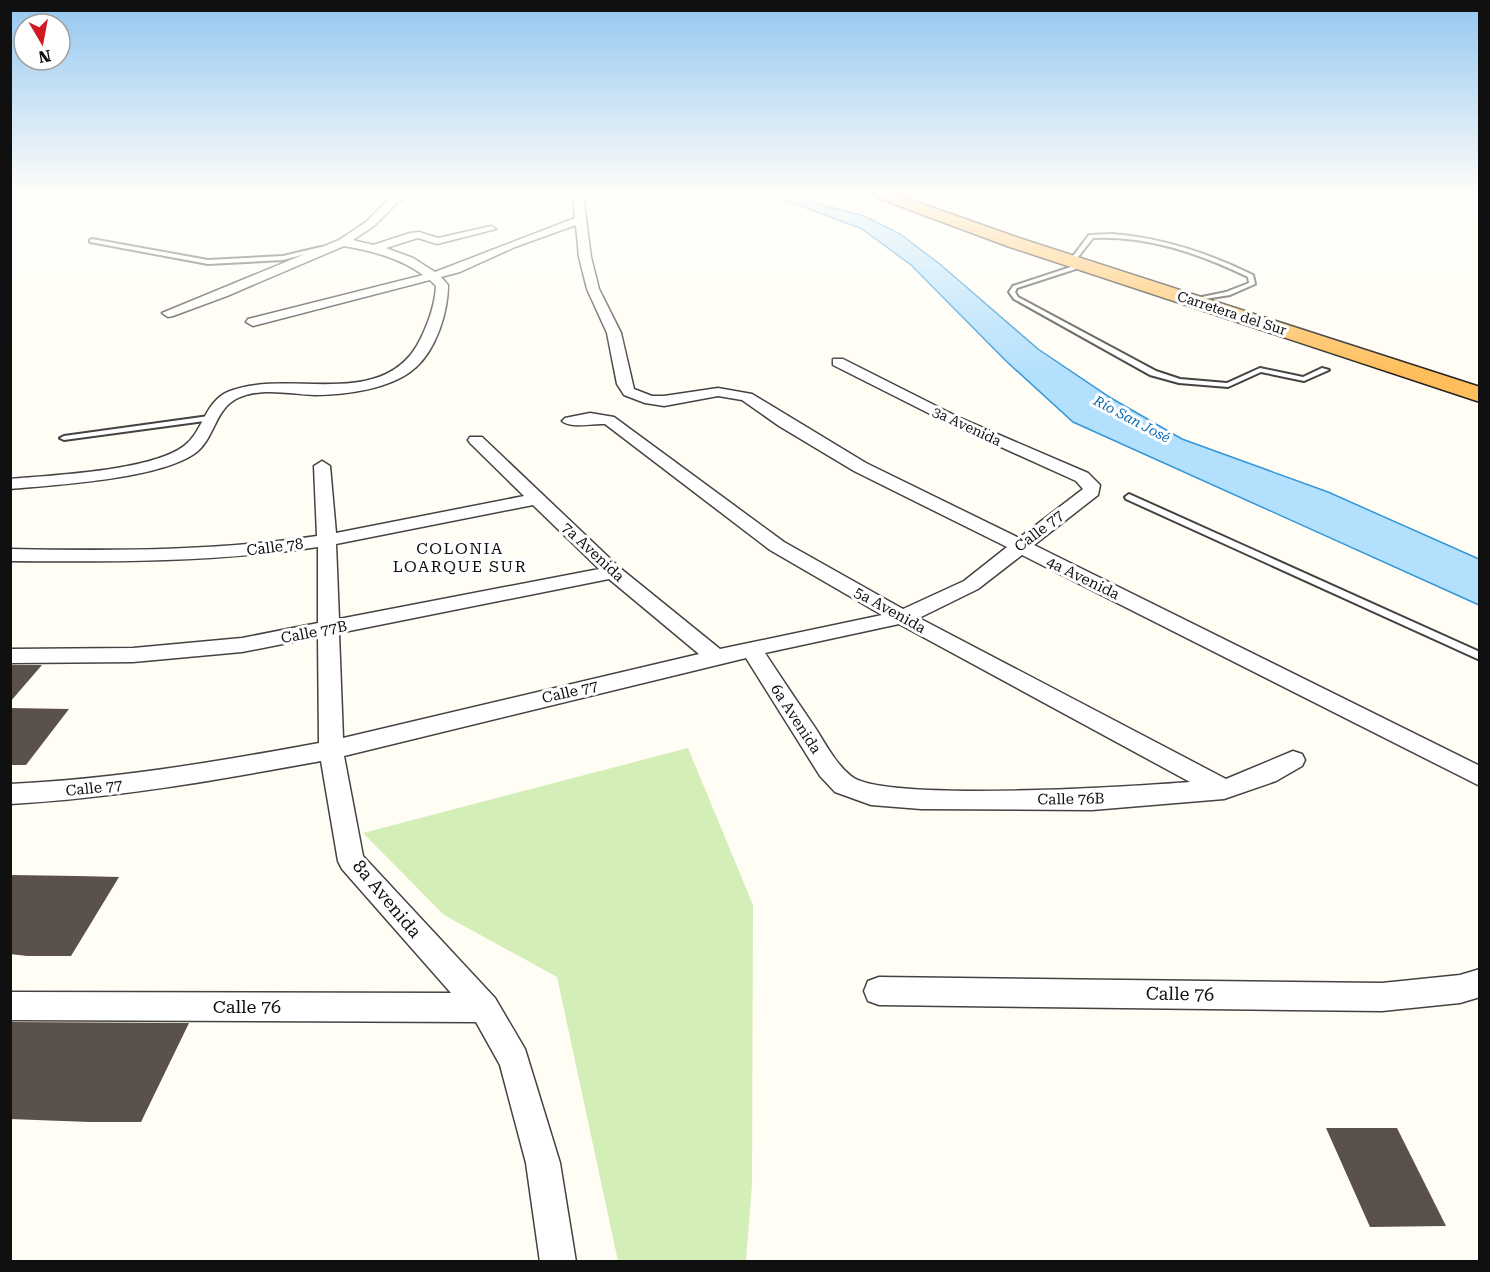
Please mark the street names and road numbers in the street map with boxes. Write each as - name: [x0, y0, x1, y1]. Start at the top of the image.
- street label: Carretera del Sur: [1175, 288, 1289, 338]
- street label: 3a Avenida: [930, 403, 1004, 449]
- street label: Calle 77: [1011, 506, 1067, 556]
- street label: 7a Avenida: [558, 518, 628, 586]
- street label: Calle 78: [246, 535, 304, 559]
- street label: 4a Avenida: [1043, 553, 1123, 603]
- street label: 5a Avenida: [851, 583, 929, 637]
- street label: Calle 77B: [279, 617, 349, 647]
- street label: Calle 77: [540, 677, 600, 707]
- street label: 6a Avenida: [767, 681, 825, 757]
- street label: Calle 77: [65, 776, 123, 800]
- street label: Calle 76B: [1037, 789, 1105, 809]
- street label: 8a Avenida: [349, 856, 426, 942]
- street label: Calle 76: [1146, 982, 1214, 1005]
- street label: Calle 76: [213, 996, 281, 1017]

